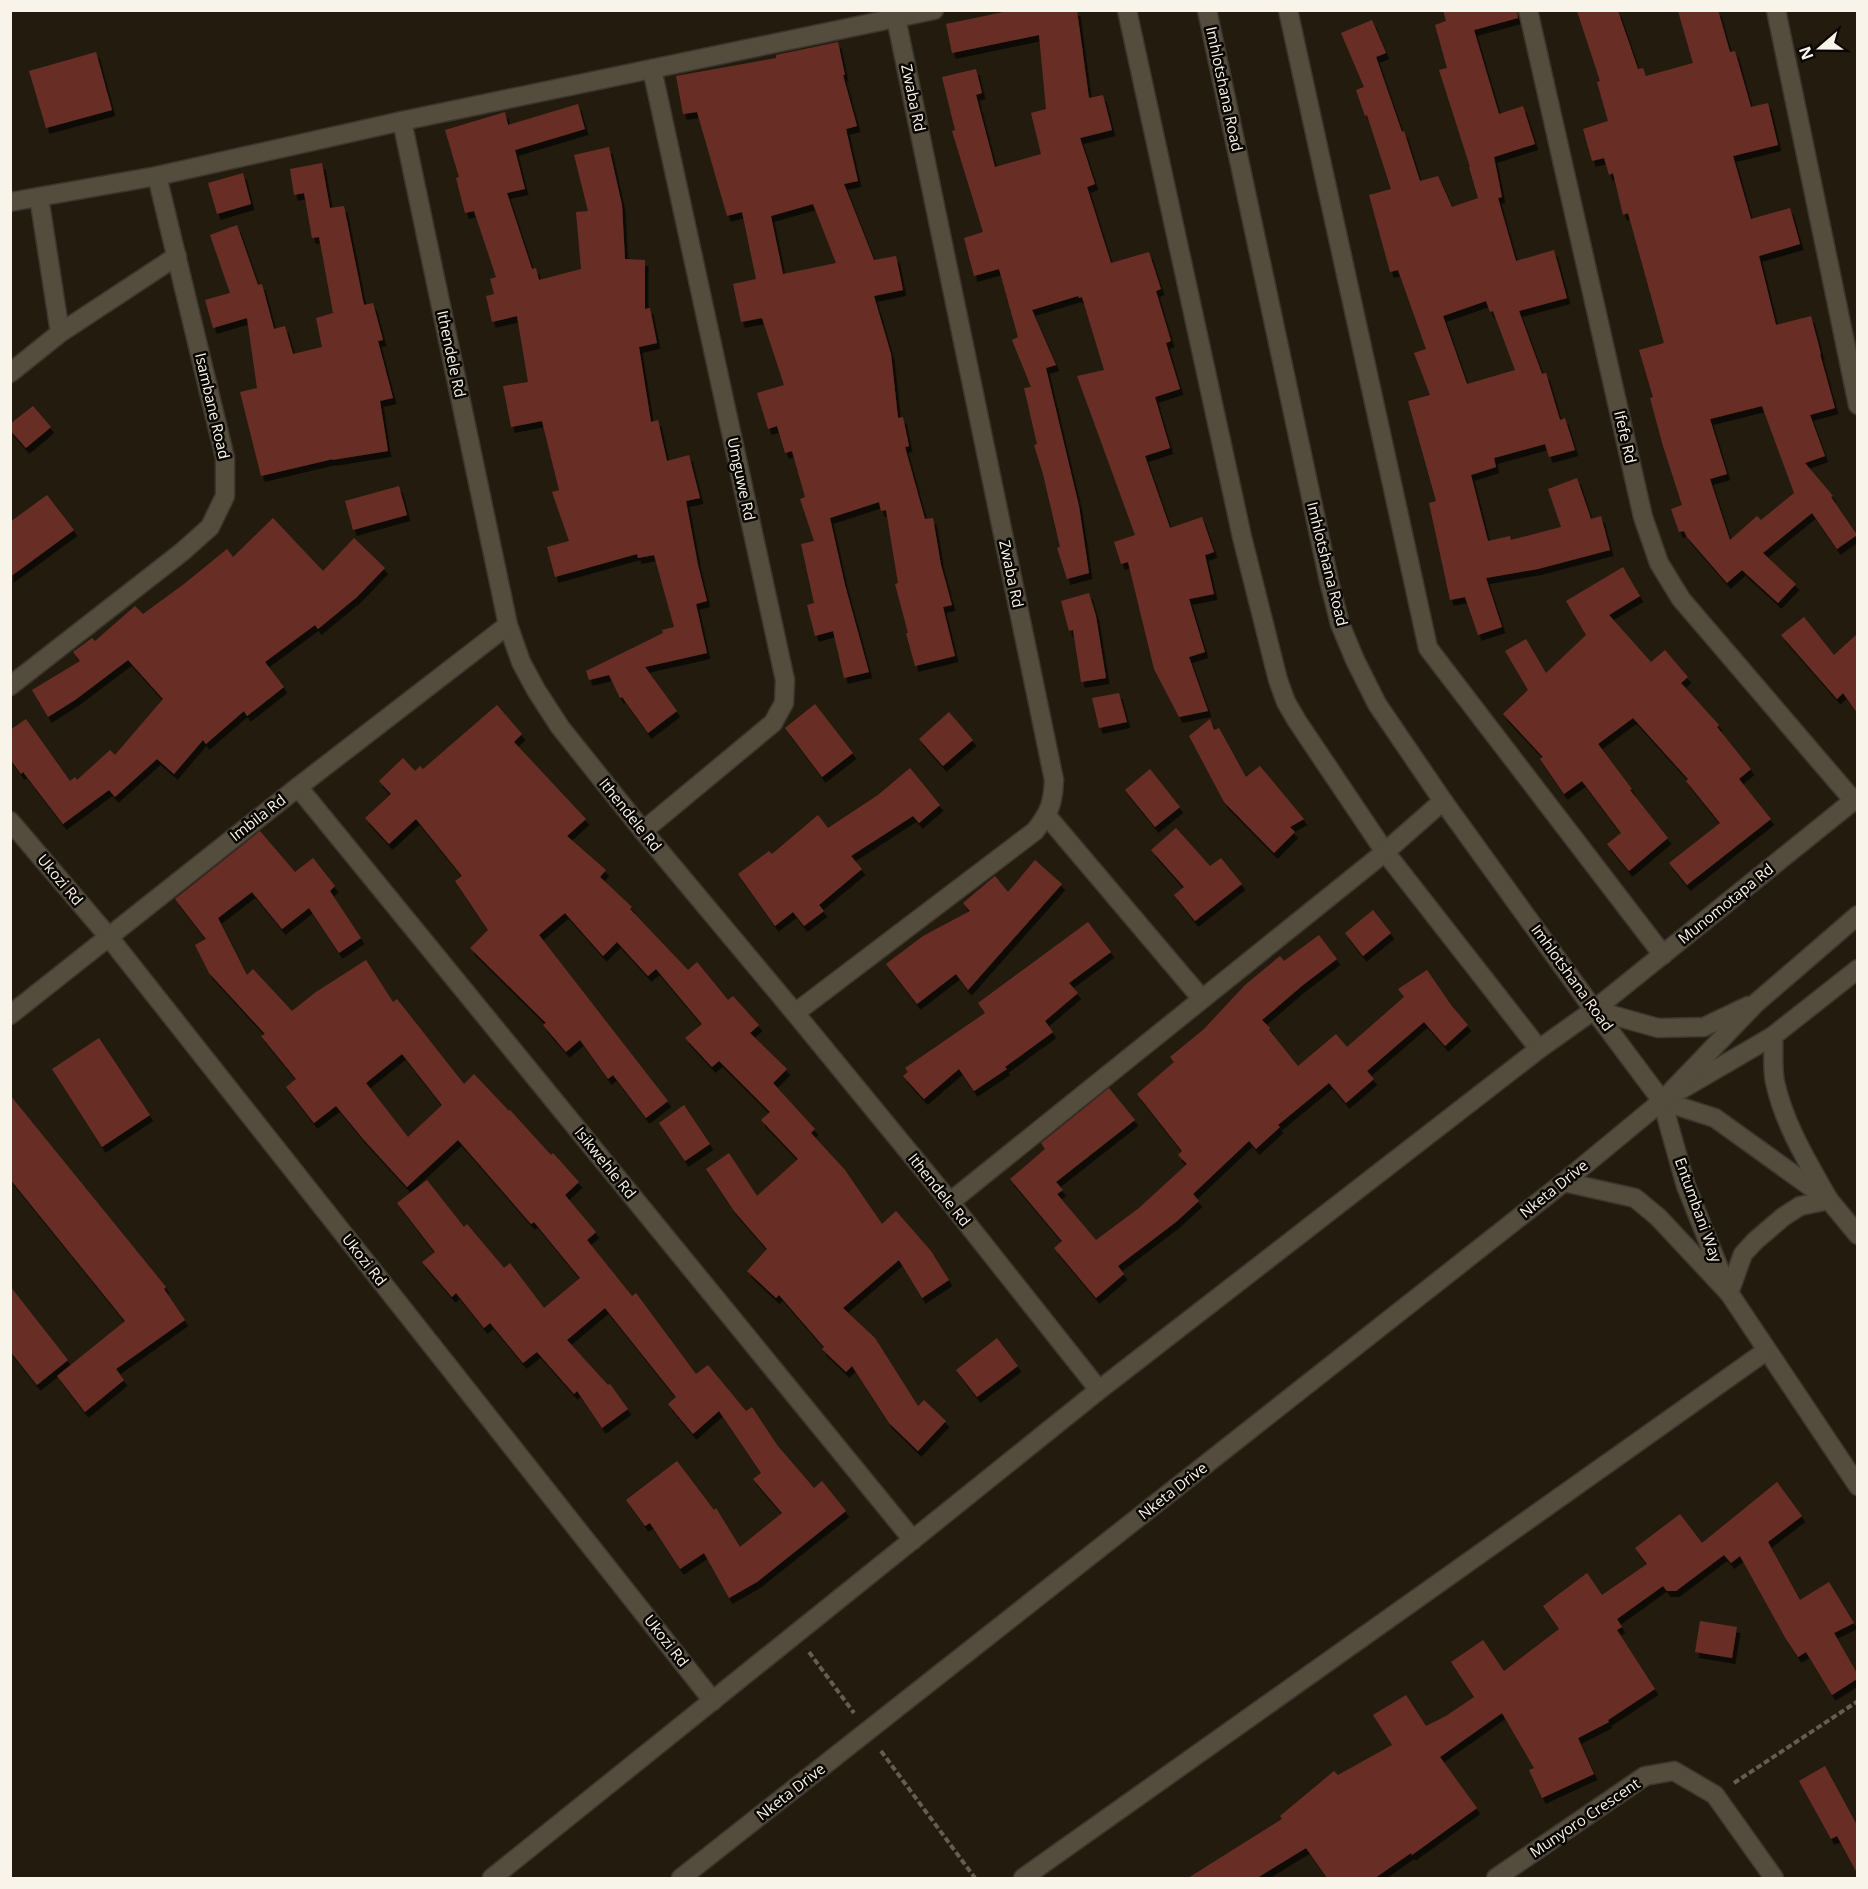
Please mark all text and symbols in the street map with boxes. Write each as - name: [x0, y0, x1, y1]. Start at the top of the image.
- north arrow: [1790, 18, 1850, 78]
- street label: Imhlotshana Road: [1202, 24, 1248, 153]
- text: N: [1793, 43, 1818, 63]
- street label: Zwaba Rd: [897, 62, 931, 133]
- street label: Ithendele Rd: [433, 308, 471, 399]
- street label: Isambane Road: [191, 351, 235, 461]
- street label: Ifefe Rd: [1610, 408, 1642, 465]
- street label: Umguwe Rd: [723, 435, 761, 522]
- street label: Imhlotshana Road: [1303, 500, 1353, 628]
- street label: Zwaba Rd: [995, 538, 1029, 609]
- street label: Ithendele Rd: [595, 774, 666, 855]
- street label: Imbila Rd: [225, 789, 289, 845]
- street label: Ukozi Rd: [34, 850, 88, 909]
- street label: Munomotapa Rd: [1673, 859, 1777, 948]
- street label: Imhlotshana Road: [1527, 920, 1618, 1035]
- street label: Isikwehle Rd: [571, 1122, 641, 1202]
- street label: Ithendele Rd: [904, 1149, 975, 1230]
- street label: Nketa Drive: [1515, 1155, 1591, 1222]
- street label: Entumbani Way: [1671, 1155, 1727, 1265]
- street label: Ukozi Rd: [338, 1229, 391, 1290]
- street label: Nketa Drive: [1134, 1457, 1211, 1523]
- street label: Ukozi Rd: [640, 1610, 693, 1671]
- street label: Nketa Drive: [752, 1758, 829, 1824]
- street label: Munyoro Crescent: [1525, 1773, 1643, 1861]

